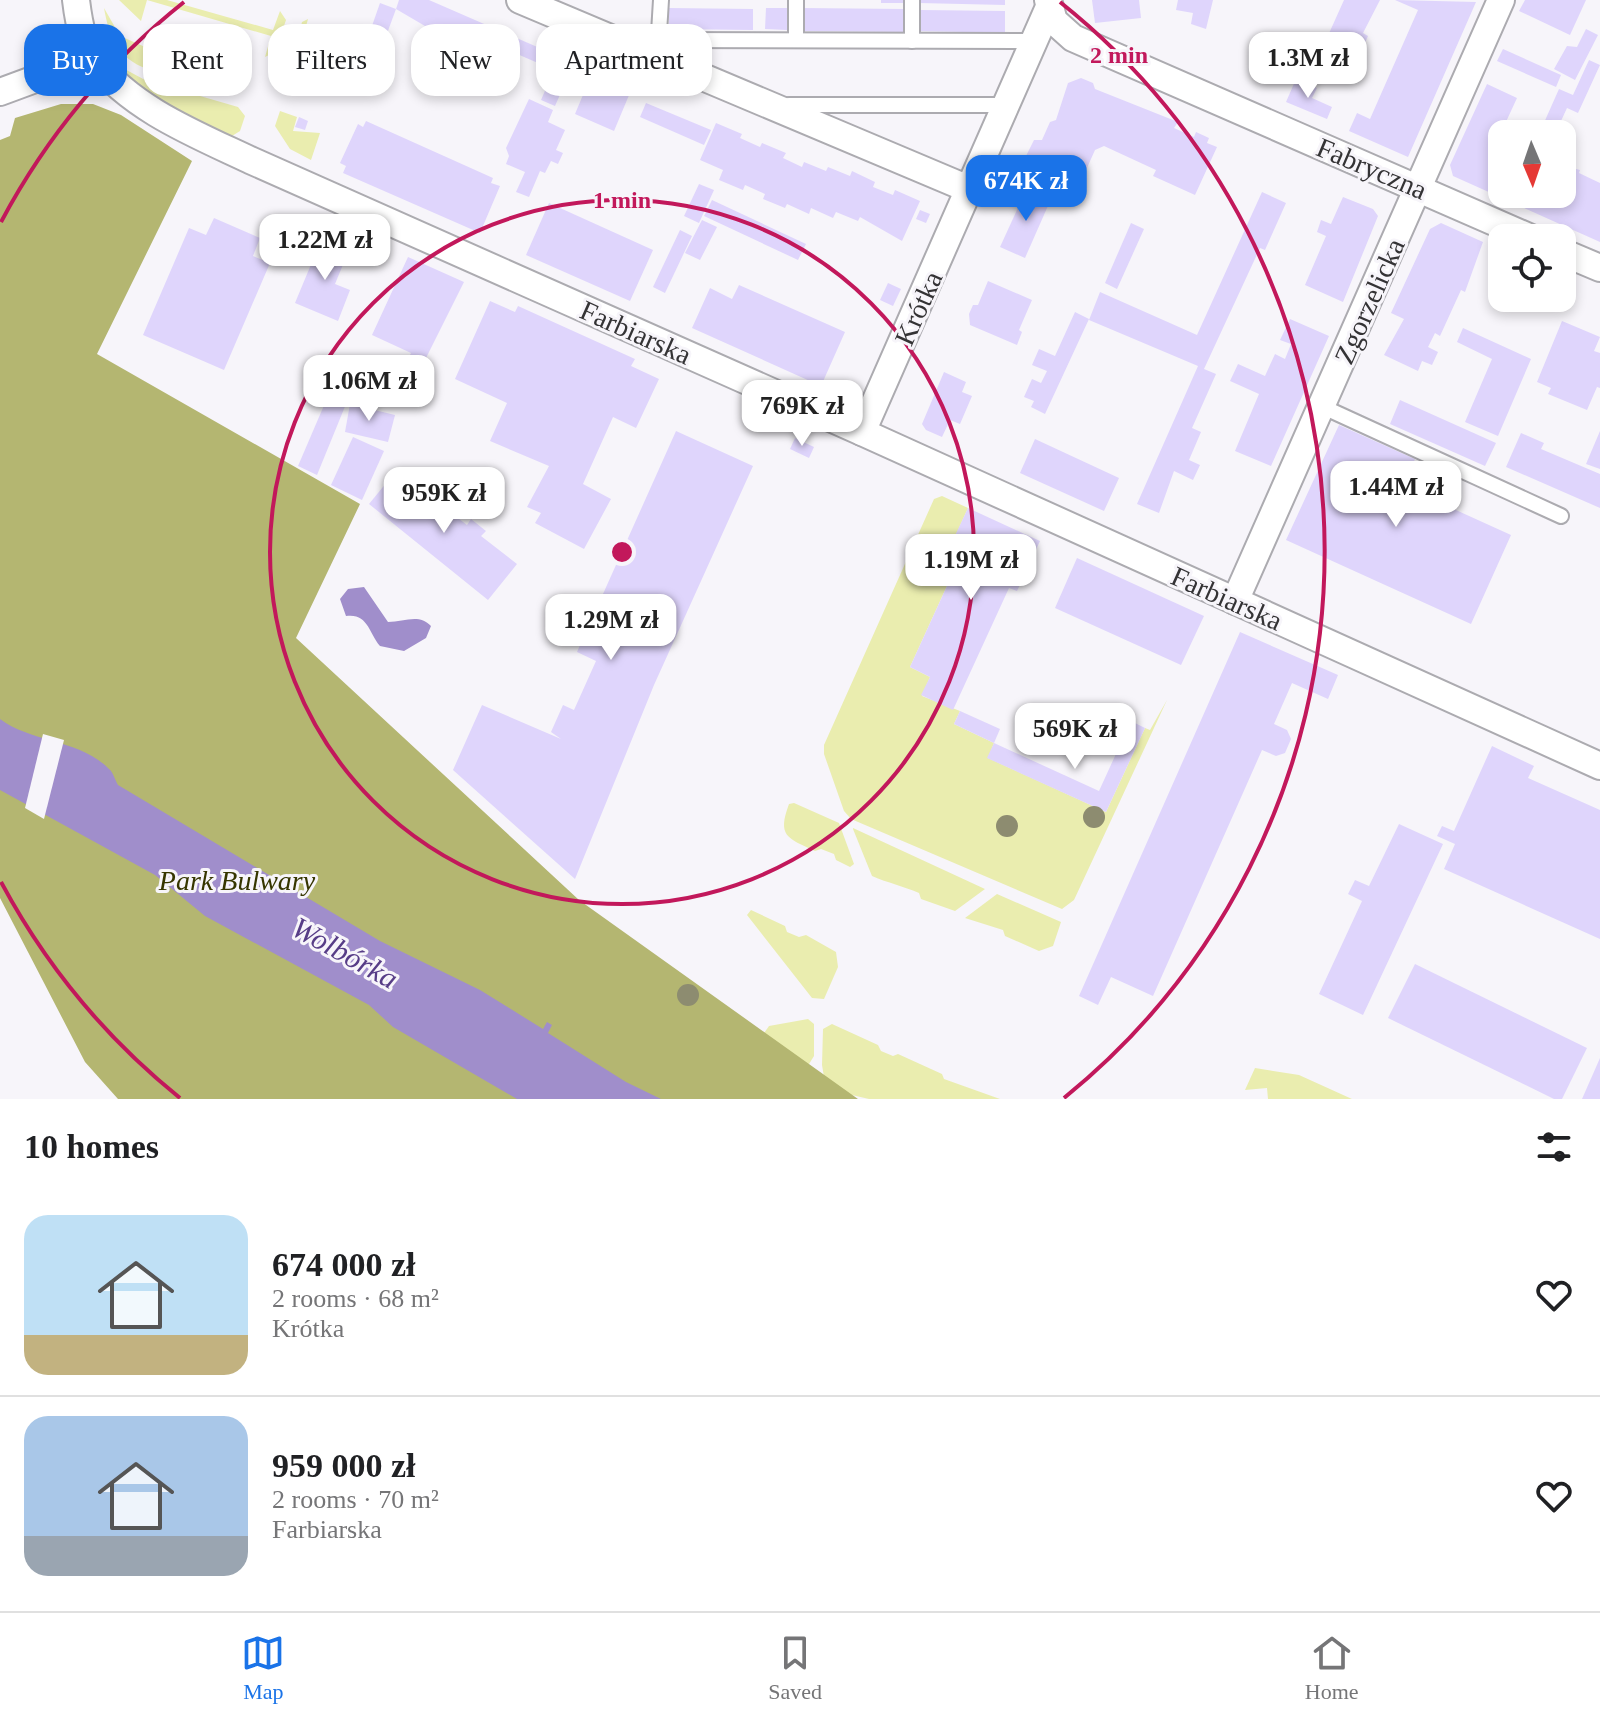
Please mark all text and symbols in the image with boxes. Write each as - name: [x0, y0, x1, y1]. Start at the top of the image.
- chip: Buy: [24, 24, 127, 96]
- chip: Rent: [143, 24, 252, 96]
- chip: Filters: [268, 24, 395, 96]
- chip: New: [411, 24, 520, 96]
- chip: Apartment: [536, 24, 712, 96]
- pin: 1.3M zł: [1234, 32, 1382, 100]
- text: 2 min: [1090, 42, 1148, 68]
- text: 1.3M zł: [1267, 43, 1349, 72]
- north arrow: [1488, 120, 1576, 208]
- map controls: [1488, 120, 1576, 312]
- street label: Fabryczna: [1312, 131, 1432, 206]
- pin: 674K zł: [952, 155, 1100, 223]
- text: 674K zł: [984, 166, 1068, 195]
- text: 1 min: [593, 187, 651, 213]
- pin: 1.22M zł: [242, 214, 408, 282]
- button: locate: [1488, 224, 1576, 312]
- text: 1.22M zł: [277, 225, 373, 254]
- street label: Zgorzelicka: [1328, 233, 1411, 369]
- street label: Krótka: [888, 266, 949, 350]
- street label: Farbiarska: [576, 294, 697, 371]
- pin: 1.06M zł: [286, 355, 452, 423]
- text: 1.06M zł: [321, 366, 417, 395]
- pin: 769K zł: [728, 380, 876, 448]
- text: 769K zł: [760, 391, 844, 420]
- pin: 1.44M zł: [1313, 461, 1479, 529]
- pin: 959K zł: [370, 467, 518, 535]
- text: 1.44M zł: [1348, 472, 1444, 501]
- text: 959K zł: [402, 478, 486, 507]
- pin: 1.19M zł: [888, 534, 1054, 602]
- centre of rings: [608, 538, 636, 566]
- text: 1.19M zł: [923, 545, 1019, 574]
- street label: Farbiarska: [1167, 560, 1288, 637]
- pin: 1.29M zł: [528, 594, 694, 662]
- text: 1.29M zł: [563, 605, 659, 634]
- pin: 569K zł: [1001, 703, 1149, 771]
- text: 569K zł: [1033, 714, 1117, 743]
- park label: Park Bulwary: [158, 865, 316, 896]
- water label: Wolbórka: [287, 910, 404, 995]
- icon: filters: [1532, 1125, 1576, 1169]
- text: 10 homes: [24, 1128, 159, 1165]
- text: 674 000 zł: [272, 1246, 416, 1283]
- icon: home: [88, 1247, 184, 1343]
- icon: heart: [1532, 1273, 1576, 1317]
- text: 2 rooms · 68 m²: [272, 1284, 439, 1313]
- text: Krótka: [272, 1314, 344, 1343]
- text: 959 000 zł: [272, 1447, 416, 1484]
- icon: home: [88, 1448, 184, 1544]
- icon: heart: [1532, 1474, 1576, 1518]
- text: 2 rooms · 70 m²: [272, 1485, 439, 1514]
- text: Farbiarska: [272, 1515, 382, 1544]
- tab: Map: [241, 1631, 285, 1705]
- tab: Saved: [768, 1631, 822, 1705]
- tab: Home: [1305, 1631, 1359, 1705]

